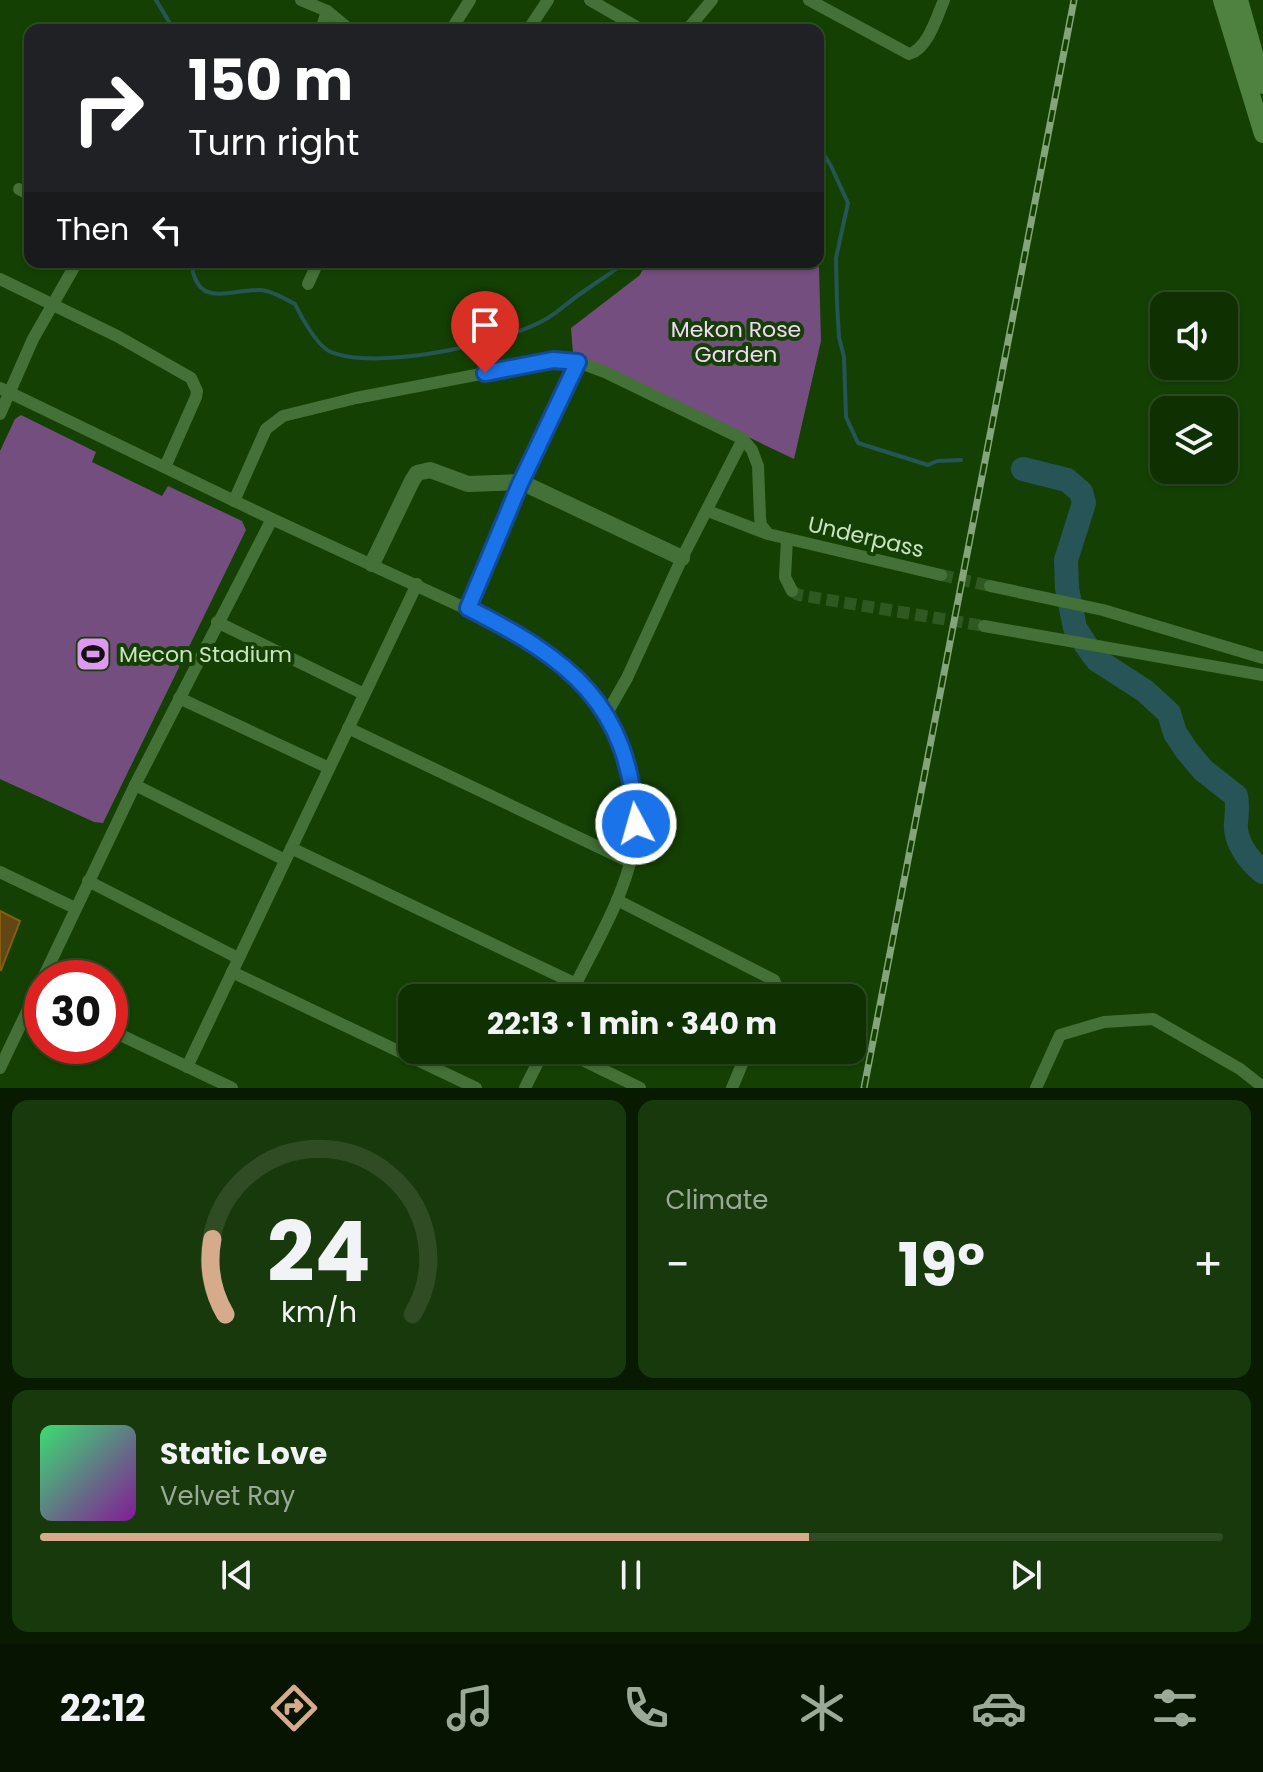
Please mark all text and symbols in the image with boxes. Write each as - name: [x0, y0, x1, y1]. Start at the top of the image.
- text: 150 m: [188, 41, 353, 120]
- icon: right: [56, 56, 160, 160]
- text: Turn right: [188, 117, 359, 168]
- text: Then: [56, 208, 129, 251]
- icon: left: [145, 208, 189, 252]
- pin: [451, 291, 519, 373]
- map controls: [1150, 292, 1238, 484]
- button: sound: [1150, 292, 1238, 380]
- icon: arrive: [463, 303, 507, 347]
- park label: Mekon Rose Garden: [671, 314, 801, 370]
- button: layers: [1150, 396, 1238, 484]
- street label: Underpass: [805, 509, 927, 565]
- sports icon: Mecon Stadium: [74, 635, 112, 673]
- place label: Mecon Stadium: [119, 639, 292, 670]
- position arrow: [594, 782, 678, 866]
- speed limit sign: 30: [24, 960, 128, 1064]
- text: 22:13 · 1 min · 340 m: [487, 1002, 777, 1045]
- text: Climate: [666, 1182, 768, 1218]
- text: 24: [267, 1194, 371, 1310]
- text: 19°: [898, 1223, 985, 1307]
- text: −: [666, 1234, 690, 1295]
- text: +: [1193, 1234, 1223, 1295]
- text: km/h: [281, 1292, 357, 1332]
- text: Static Love: [160, 1432, 327, 1475]
- text: Velvet Ray: [160, 1478, 295, 1514]
- icon: previous: [215, 1553, 259, 1597]
- icon: pause: [609, 1553, 653, 1597]
- icon: next: [1004, 1553, 1048, 1597]
- icon: directions: [266, 1680, 322, 1736]
- icon: music: [442, 1680, 498, 1736]
- icon: phone: [618, 1680, 674, 1736]
- icon: climate: [794, 1680, 850, 1736]
- icon: car: [971, 1680, 1027, 1736]
- icon: filters: [1147, 1680, 1203, 1736]
- text: 22:12: [60, 1683, 146, 1734]

